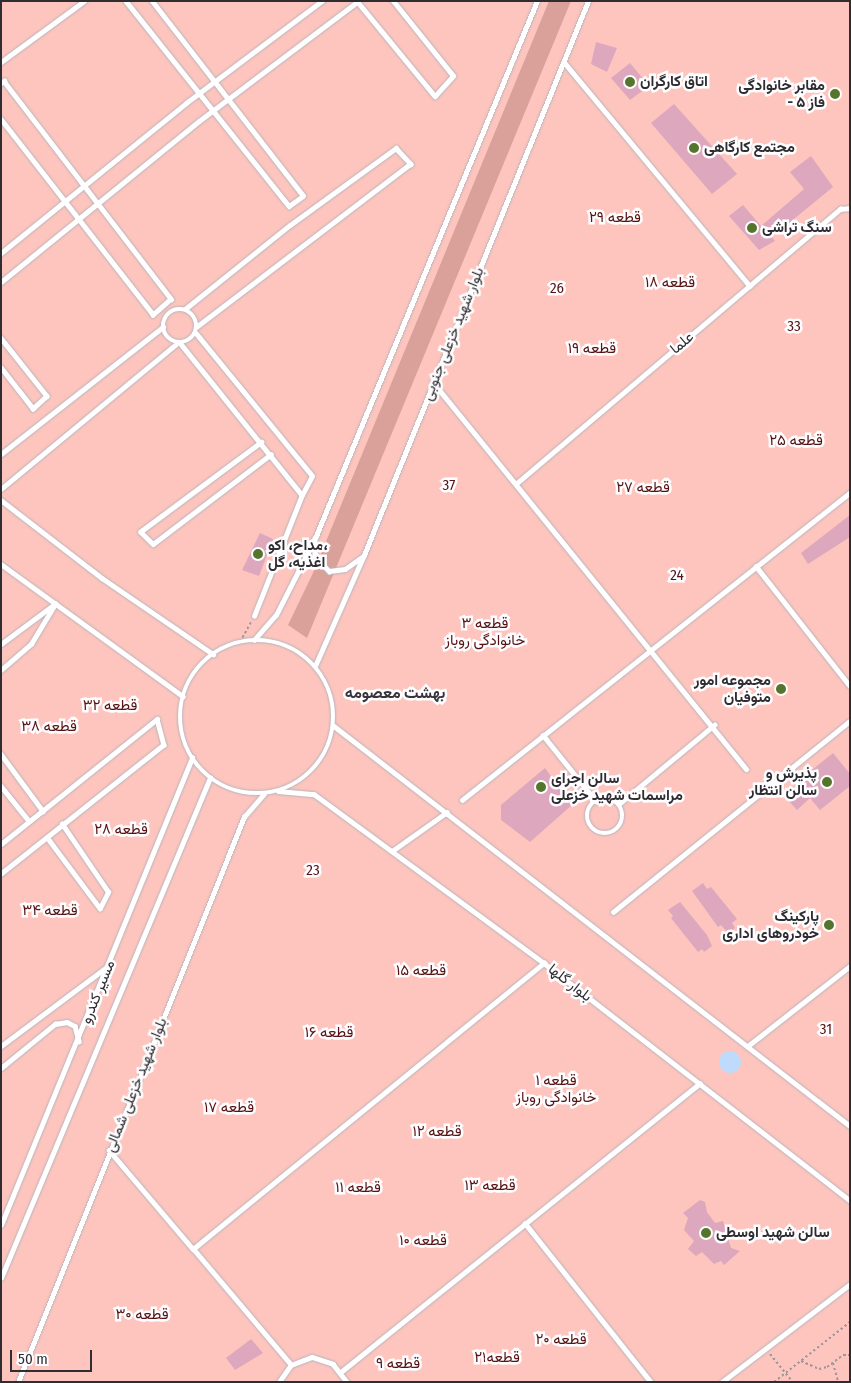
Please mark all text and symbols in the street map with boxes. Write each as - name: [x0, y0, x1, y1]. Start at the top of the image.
- place label: اتاق کارگران: [640, 73, 708, 91]
- marker: اتاق کارگران: [624, 76, 636, 88]
- place label: مقابر خانوادگی - فاز ۵: [738, 76, 825, 111]
- marker: مقابر خانوادگی - فاز ۵: [829, 88, 841, 100]
- place label: مجتمع کارگاهی: [704, 139, 795, 157]
- marker: مجتمع کارگاهی: [688, 142, 700, 154]
- park label: قطعه ۲۹: [589, 209, 641, 227]
- place label: سنگ تراشی: [762, 219, 832, 237]
- marker: سنگ تراشی: [746, 222, 758, 234]
- street label: بلوار شهید خزعلی جنوبی: [418, 265, 488, 403]
- park label: قطعه ۱۸: [645, 274, 695, 292]
- park label: 26: [550, 280, 564, 298]
- park label: 33: [787, 318, 801, 336]
- street label: علما: [667, 328, 697, 358]
- park label: قطعه ۱۹: [568, 340, 616, 358]
- park label: قطعه ۲۵: [769, 432, 823, 450]
- park label: 37: [443, 477, 455, 495]
- park label: قطعه ۲۷: [616, 479, 670, 497]
- place label: مداح، اکو، اغذیه، گل: [268, 536, 328, 571]
- marker: مداح، اکو، اغذیه، گل: [252, 548, 264, 560]
- park label: 24: [670, 567, 684, 585]
- park label: قطعه ۳ خانوادگی روباز: [445, 614, 525, 649]
- place label: مجموعه امور متوفیان: [694, 671, 771, 706]
- district label: بهشت معصومه: [345, 683, 445, 703]
- marker: مجموعه امور متوفیان: [775, 683, 787, 695]
- park label: قطعه ۳۲: [83, 697, 137, 715]
- park label: قطعه ۳۸: [21, 718, 77, 736]
- place label: پذیرش و سالن انتظار: [749, 764, 817, 799]
- place label: سالن اجرای مراسمات شهید خزعلی: [551, 769, 683, 804]
- marker: پذیرش و سالن انتظار: [821, 776, 833, 788]
- marker: سالن اجرای مراسمات شهید خزعلی: [535, 781, 547, 793]
- park label: قطعه ۲۸: [94, 821, 148, 839]
- park label: 23: [306, 862, 320, 880]
- park label: قطعه ۳۴: [22, 902, 78, 920]
- place label: پارکینگ خودروهای اداری: [722, 907, 819, 942]
- marker: پارکینگ خودروهای اداری: [823, 919, 835, 931]
- street label: مسیر کندرو: [77, 957, 119, 1027]
- street label: بلوار گلها: [544, 960, 596, 1006]
- park label: قطعه ۱۵: [396, 962, 446, 980]
- street label: بلوار شهید خزعلی شمالی: [101, 1015, 171, 1155]
- park label: 31: [820, 1021, 832, 1039]
- park label: قطعه ۱۶: [305, 1024, 353, 1042]
- park label: قطعه ۱ خانوادگی روباز: [516, 1071, 596, 1106]
- park label: قطعه ۱۷: [204, 1099, 254, 1117]
- park label: قطعه ۱۲: [412, 1123, 462, 1141]
- park label: قطعه ۱۳: [464, 1177, 516, 1195]
- park label: قطعه ۱۱: [335, 1179, 381, 1197]
- place label: سالن شهید اوسطی: [716, 1224, 830, 1242]
- marker: سالن شهید اوسطی: [700, 1227, 712, 1239]
- park label: قطعه ۱۰: [399, 1232, 447, 1250]
- park label: قطعه ۳۰: [115, 1306, 169, 1324]
- park label: قطعه ۲۰: [535, 1331, 587, 1349]
- scale bar: [12, 1340, 95, 1372]
- park label: قطعه۲۱: [474, 1349, 520, 1367]
- text: 50 m: [18, 1350, 48, 1368]
- park label: قطعه ۹: [376, 1355, 420, 1373]

